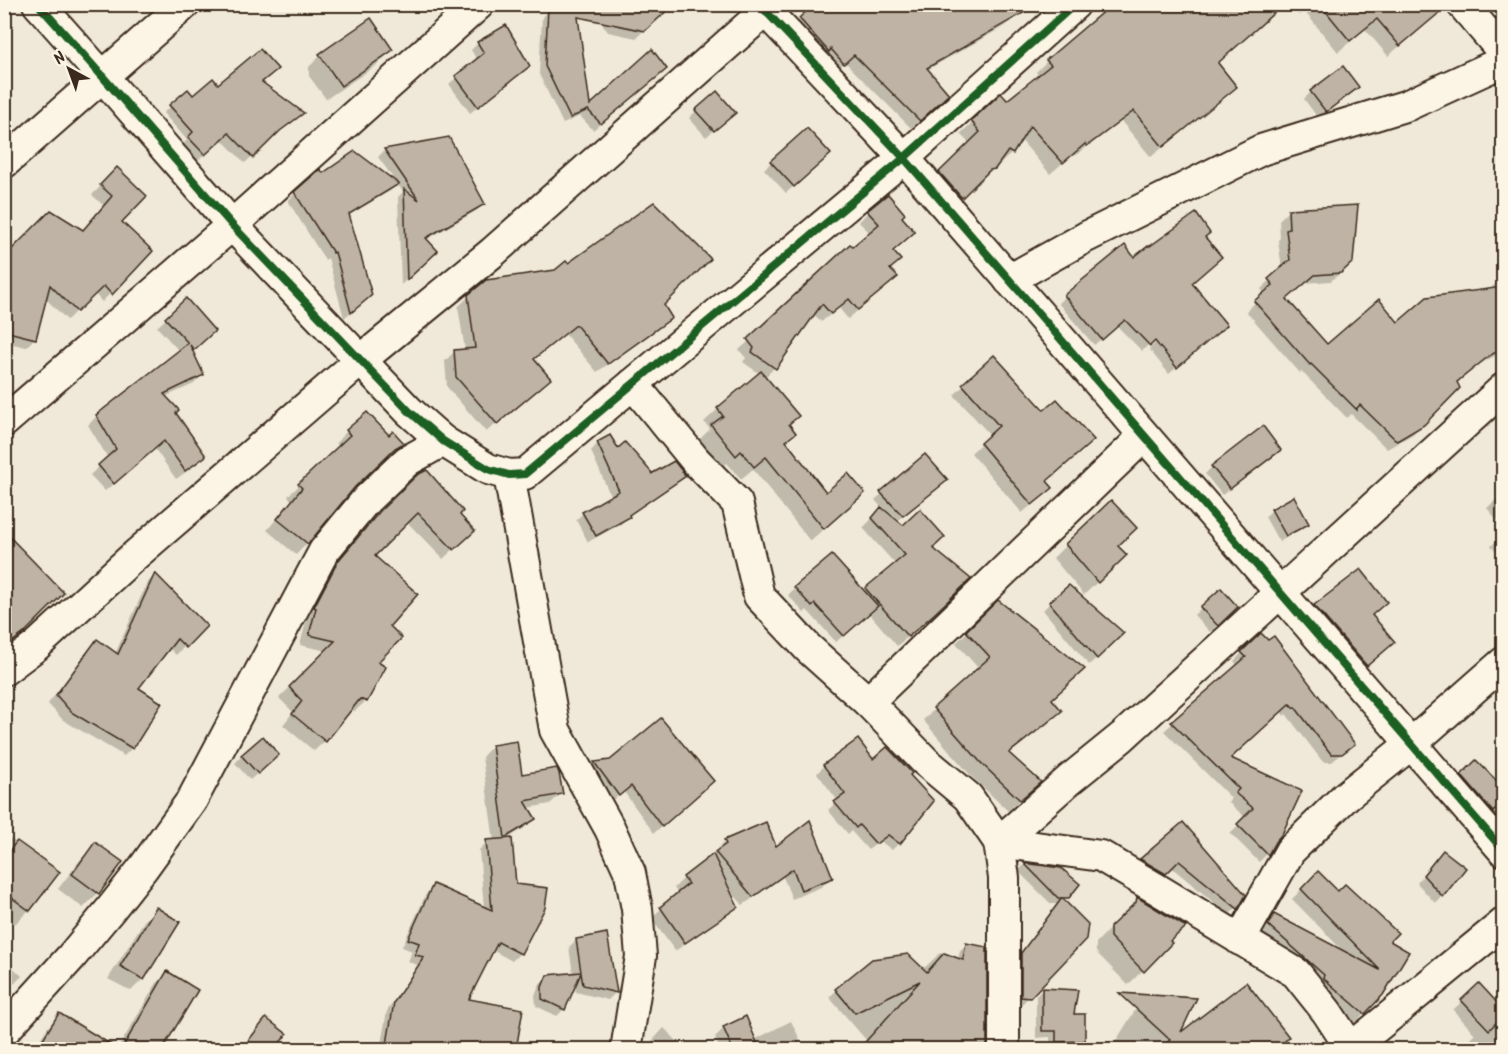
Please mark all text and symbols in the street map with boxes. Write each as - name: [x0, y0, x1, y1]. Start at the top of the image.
- north arrow: [39, 39, 99, 99]
- text: N: [48, 46, 72, 72]

